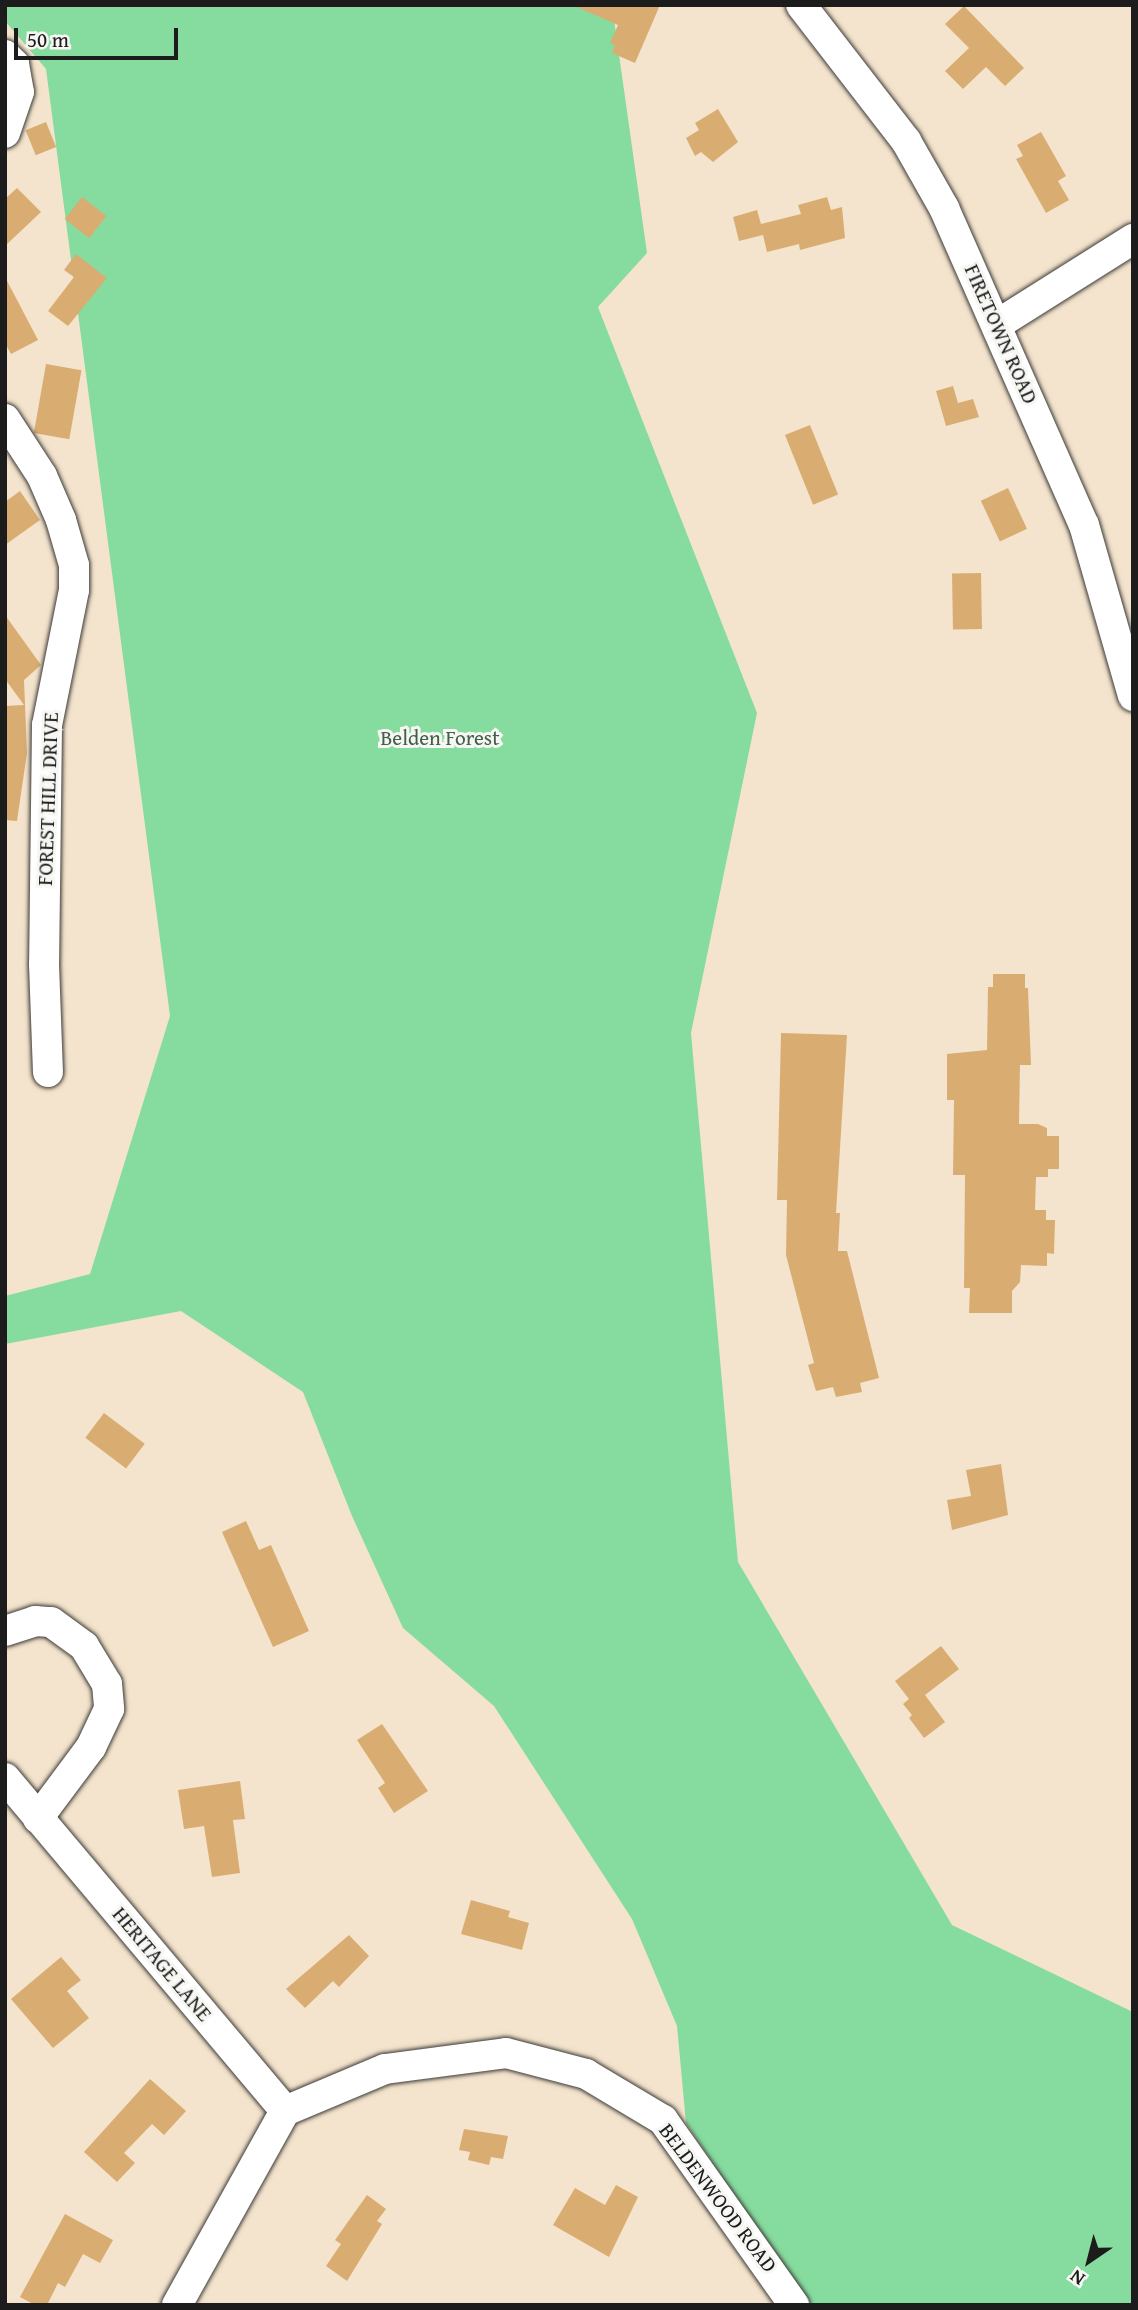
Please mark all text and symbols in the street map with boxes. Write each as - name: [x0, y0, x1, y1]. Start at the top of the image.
- scale bar: [18, 14, 182, 58]
- text: 50 m: [27, 24, 69, 55]
- street label: FIRETOWN ROAD: [959, 260, 1043, 408]
- street label: FOREST HILL DRIVE: [32, 712, 64, 886]
- park label: Belden Forest: [380, 725, 500, 751]
- street label: HERITAGE LANE: [107, 1902, 217, 2026]
- street label: BELDENWOOD ROAD: [654, 2119, 782, 2277]
- north arrow: [1054, 2226, 1124, 2296]
- text: N: [1064, 2263, 1090, 2293]

